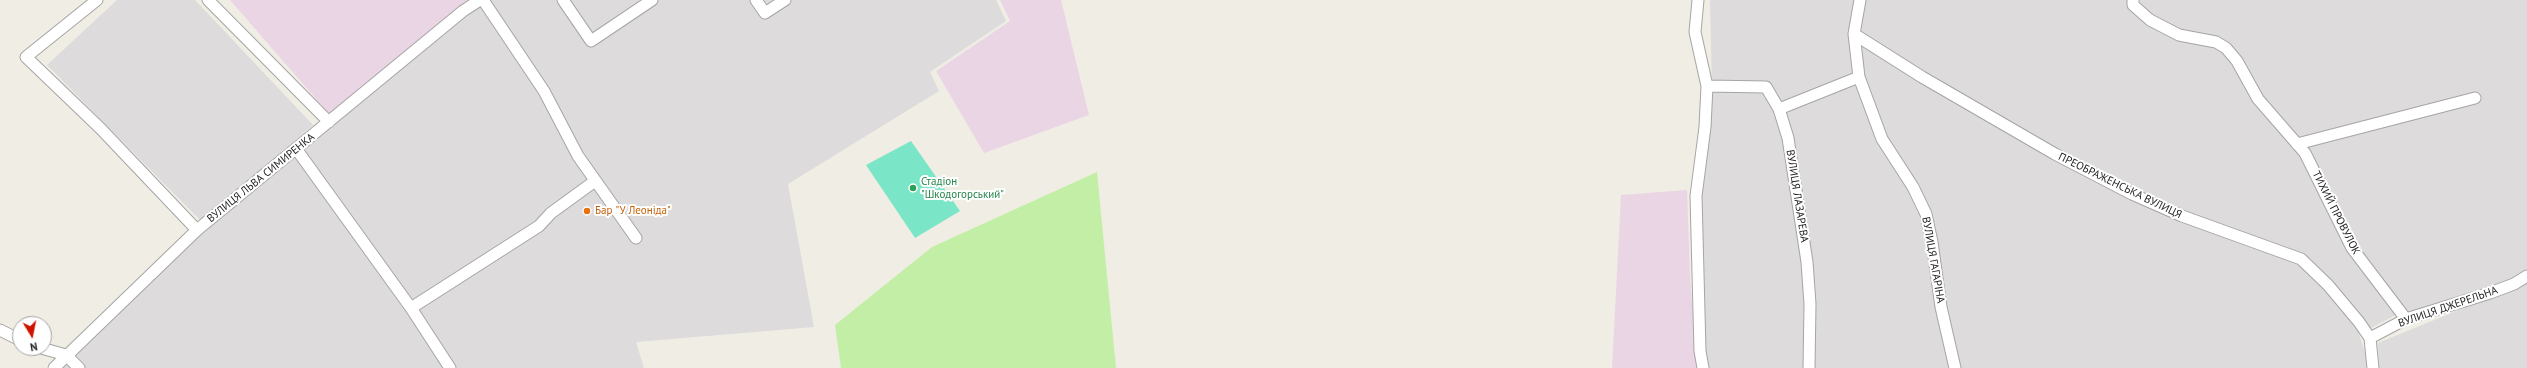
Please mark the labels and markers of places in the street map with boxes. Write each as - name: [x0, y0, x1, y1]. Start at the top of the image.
- place label: Стадіон "Шкодогорський": [921, 175, 1004, 201]
- marker: Стадіон "Шкодогорський": [908, 183, 918, 193]
- place label: Бар "У Леоніда": [595, 204, 671, 218]
- marker: Бар "У Леоніда": [582, 206, 592, 216]

